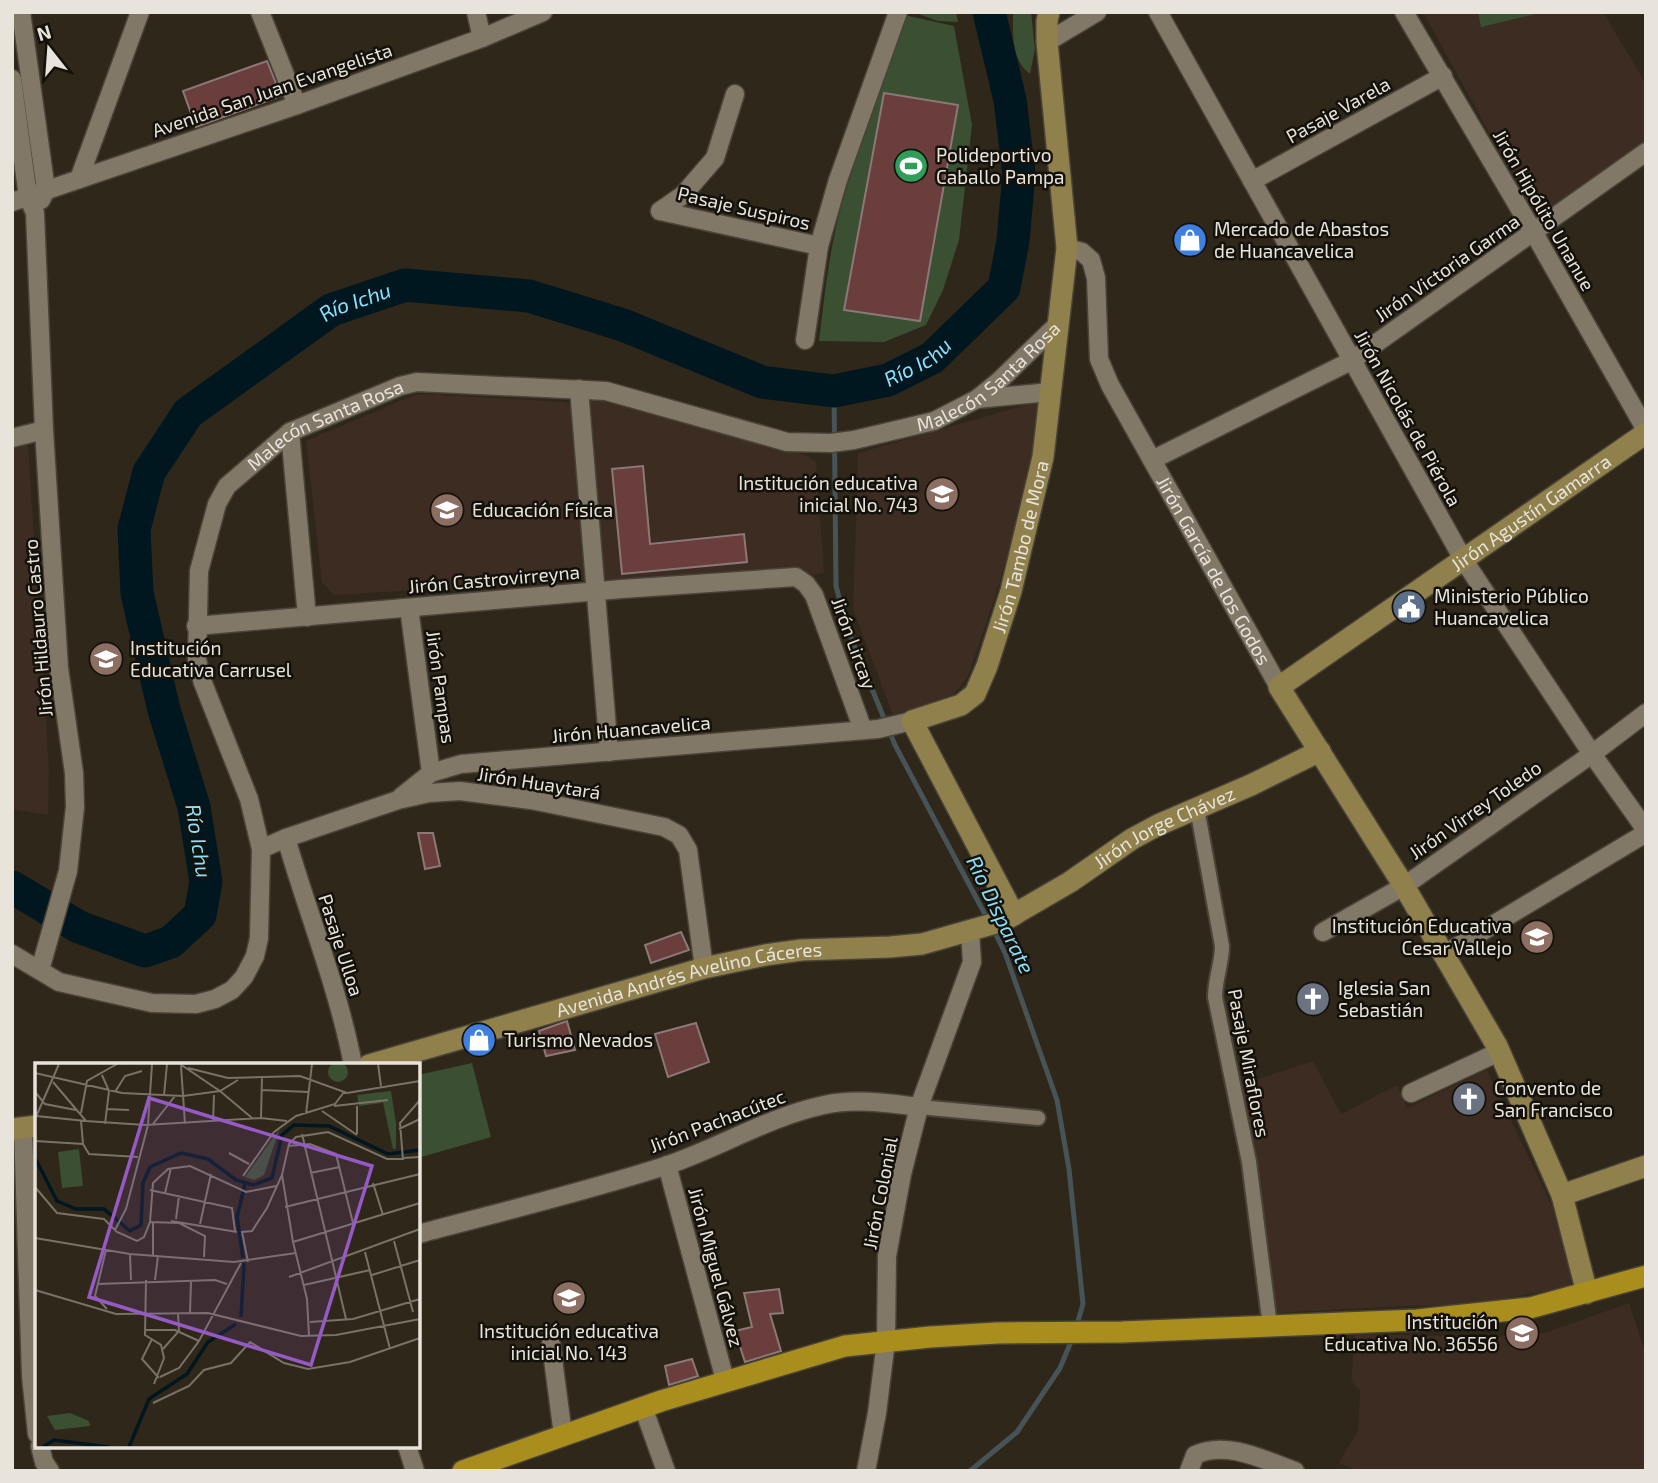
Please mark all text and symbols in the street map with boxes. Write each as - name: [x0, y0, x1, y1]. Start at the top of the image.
- north arrow: [14, 14, 84, 84]
- text: N: [34, 19, 54, 45]
- street label: Avenida San Juan Evangelista: [149, 38, 395, 141]
- street label: Pasaje Varela: [1282, 72, 1394, 148]
- street label: Jirón Hipólito Unanue: [1489, 125, 1600, 295]
- place label: Polideportivo Caballo Pampa: [936, 143, 1065, 188]
- sports icon: Polideportivo Caballo Pampa: [892, 147, 930, 185]
- street label: Pasaje Suspiros: [675, 181, 813, 234]
- street label: Jirón Victoria Garma: [1370, 209, 1524, 326]
- place label: Mercado de Abastos de Huancavelica: [1214, 217, 1389, 262]
- shop icon: Mercado de Abastos de Huancavelica: [1171, 221, 1209, 259]
- water label: Río Ichu: [313, 277, 394, 326]
- street label: Malecón Santa Rosa: [914, 316, 1065, 436]
- street label: Jirón Nicolás de Piérola: [1350, 325, 1467, 510]
- water label: Río Ichu: [879, 332, 956, 391]
- street label: Malecón Santa Rosa: [242, 374, 406, 475]
- street label: Jirón Agustín Gamarra: [1446, 449, 1615, 576]
- street label: Jirón Tambo de Mora: [986, 458, 1053, 636]
- place label: Institución educativa inicial No. 743: [738, 471, 918, 516]
- street label: Jirón García de los Godos: [1152, 472, 1276, 669]
- school or university icon: Institución educativa inicial No. 743: [923, 475, 961, 513]
- school or university icon: Educación Física: [428, 491, 466, 529]
- place label: Educación Física: [472, 498, 613, 521]
- street label: Jirón Hildauro Castro: [18, 538, 57, 718]
- street label: Jirón Castrovirreyna: [407, 560, 581, 597]
- place label: Ministerio Público Huancavelica: [1434, 584, 1589, 629]
- public building icon: Ministerio Público Huancavelica: [1390, 588, 1428, 626]
- street label: Jirón Lircay: [827, 594, 882, 692]
- street label: Jirón Pampas: [422, 629, 461, 745]
- place label: Institución Educativa Carrusel: [130, 636, 292, 681]
- school or university icon: Institución Educativa Carrusel: [87, 640, 125, 678]
- street label: Jirón Huancavelica: [550, 710, 711, 747]
- street label: Jirón Virrey Toledo: [1404, 755, 1545, 864]
- street label: Jirón Huaytará: [476, 761, 602, 804]
- street label: Jirón Jorge Chávez: [1089, 781, 1238, 873]
- water label: Río Ichu: [181, 802, 218, 879]
- water label: Río Disparate: [962, 851, 1041, 977]
- street label: Pasaje Ulloa: [314, 891, 369, 999]
- place label: Institución Educativa Cesar Vallejo: [1332, 914, 1512, 959]
- school or university icon: Institución Educativa Cesar Vallejo: [1518, 918, 1556, 956]
- street label: Avenida Andrés Avelino Cáceres: [553, 937, 822, 1021]
- place label: Iglesia San Sebastián: [1338, 976, 1431, 1021]
- church icon: Iglesia San Sebastián: [1294, 980, 1332, 1018]
- street label: Pasaje Miraflores: [1224, 987, 1275, 1139]
- shop icon: Turismo Nevados: [460, 1021, 498, 1059]
- place label: Turismo Nevados: [504, 1028, 653, 1051]
- inset map: [35, 1063, 420, 1448]
- place label: Convento de San Francisco: [1494, 1076, 1613, 1121]
- church icon: Convento de San Francisco: [1450, 1080, 1488, 1118]
- street label: Jirón Pachacútec: [646, 1084, 788, 1157]
- street label: Jirón Colonial: [857, 1134, 902, 1251]
- street label: Jirón Miguel Gálvez: [684, 1184, 749, 1349]
- school or university icon: Institución educativa inicial No. 143: [550, 1279, 588, 1317]
- place label: Institución Educativa No. 36556: [1324, 1310, 1498, 1355]
- school or university icon: Institución Educativa No. 36556: [1503, 1314, 1541, 1352]
- place label: Institución educativa inicial No. 143: [479, 1319, 659, 1364]

